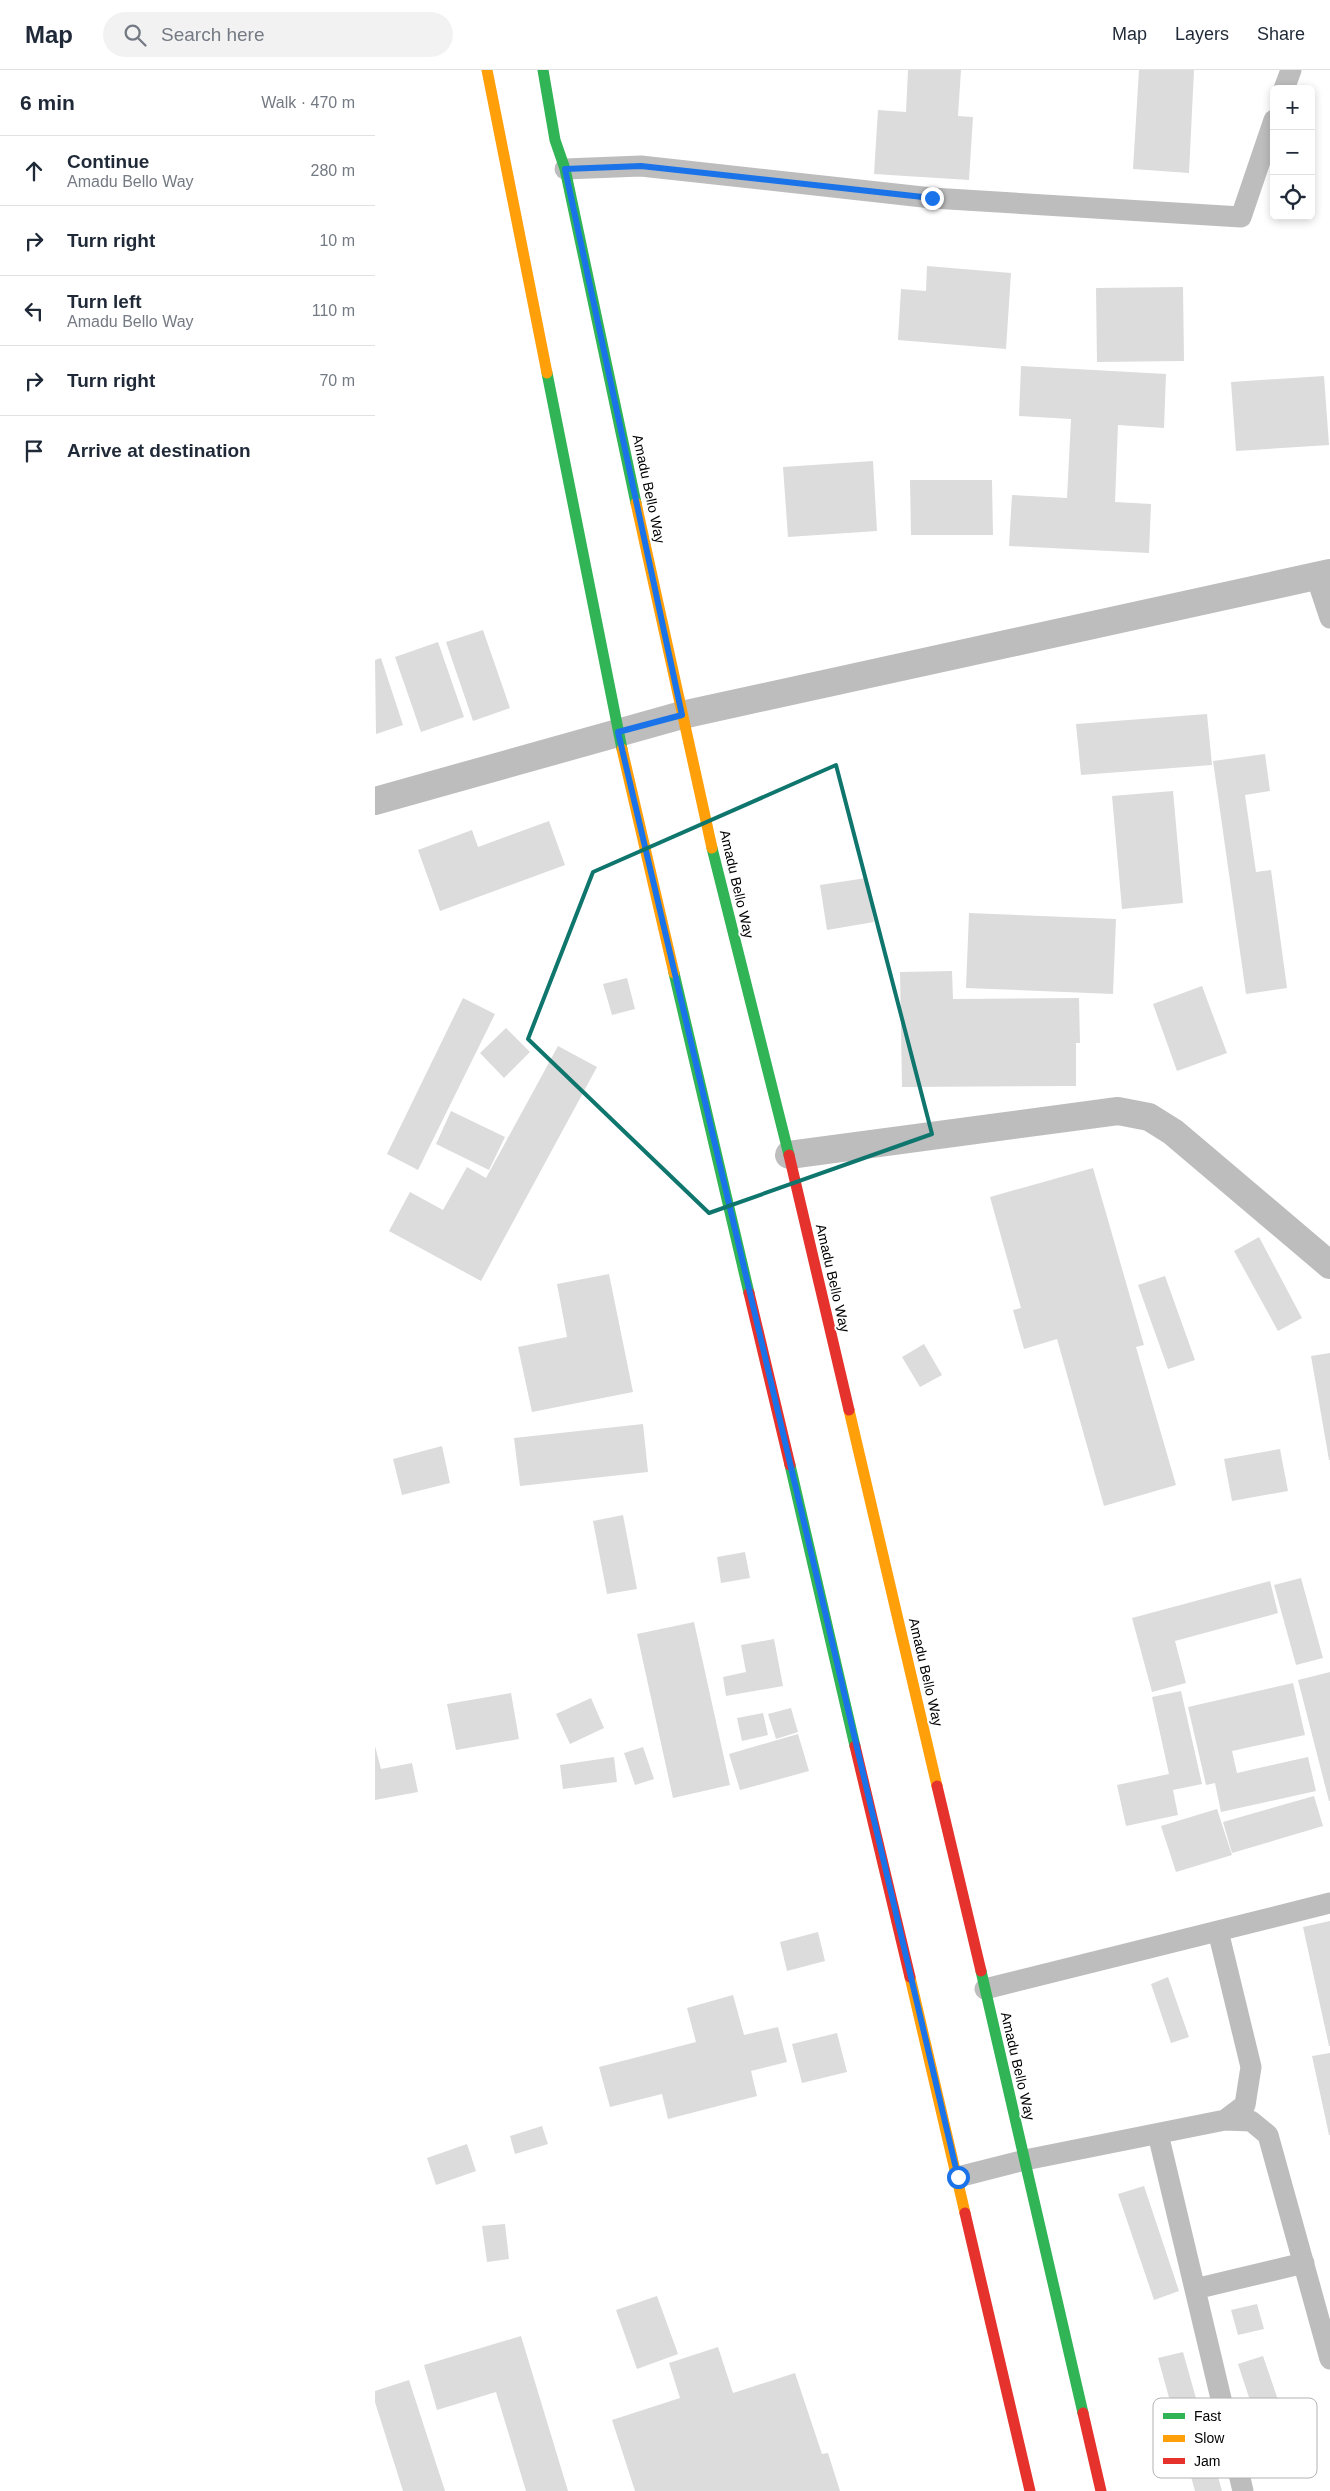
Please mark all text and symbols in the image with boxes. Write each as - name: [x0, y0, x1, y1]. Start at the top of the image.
- search box: [103, 12, 453, 57]
- text: Map: [25, 21, 73, 48]
- icon: search: [121, 21, 149, 49]
- text: Search here: [161, 24, 265, 45]
- text: Map: [1112, 24, 1147, 44]
- text: Layers: [1175, 24, 1229, 44]
- text: Share: [1257, 24, 1305, 44]
- map controls: [1270, 85, 1315, 220]
- button: +: [1270, 85, 1315, 130]
- text: 6 min: [20, 91, 75, 114]
- text: Walk · 470 m: [261, 94, 355, 111]
- button: −: [1270, 130, 1315, 175]
- text: Continue: [67, 151, 149, 172]
- icon: ahead: [20, 157, 48, 185]
- text: 280 m: [311, 162, 355, 179]
- text: Amadu Bello Way: [67, 173, 194, 190]
- button: locate: [1270, 175, 1315, 220]
- route end: [921, 187, 944, 210]
- icon: right: [20, 227, 48, 255]
- text: Turn right: [67, 230, 155, 251]
- text: 10 m: [319, 232, 355, 249]
- text: Turn left: [67, 291, 142, 312]
- icon: left: [20, 297, 48, 325]
- text: 110 m: [312, 302, 355, 319]
- text: Amadu Bello Way: [67, 313, 194, 330]
- icon: right: [20, 367, 48, 395]
- text: Turn right: [67, 370, 155, 391]
- text: 70 m: [319, 372, 355, 389]
- street label: Amadu Bello Way: [630, 433, 668, 545]
- icon: arrive: [20, 437, 48, 465]
- text: Arrive at destination: [67, 440, 251, 461]
- street label: Amadu Bello Way: [717, 828, 757, 940]
- street label: Amadu Bello Way: [813, 1222, 853, 1334]
- street label: Amadu Bello Way: [906, 1616, 946, 1728]
- street label: Amadu Bello Way: [998, 2010, 1038, 2122]
- route start: [947, 2166, 970, 2189]
- legend: [1153, 2398, 1317, 2478]
- text: Fast: [1194, 2408, 1221, 2424]
- text: Slow: [1194, 2430, 1225, 2446]
- text: Jam: [1194, 2453, 1220, 2469]

